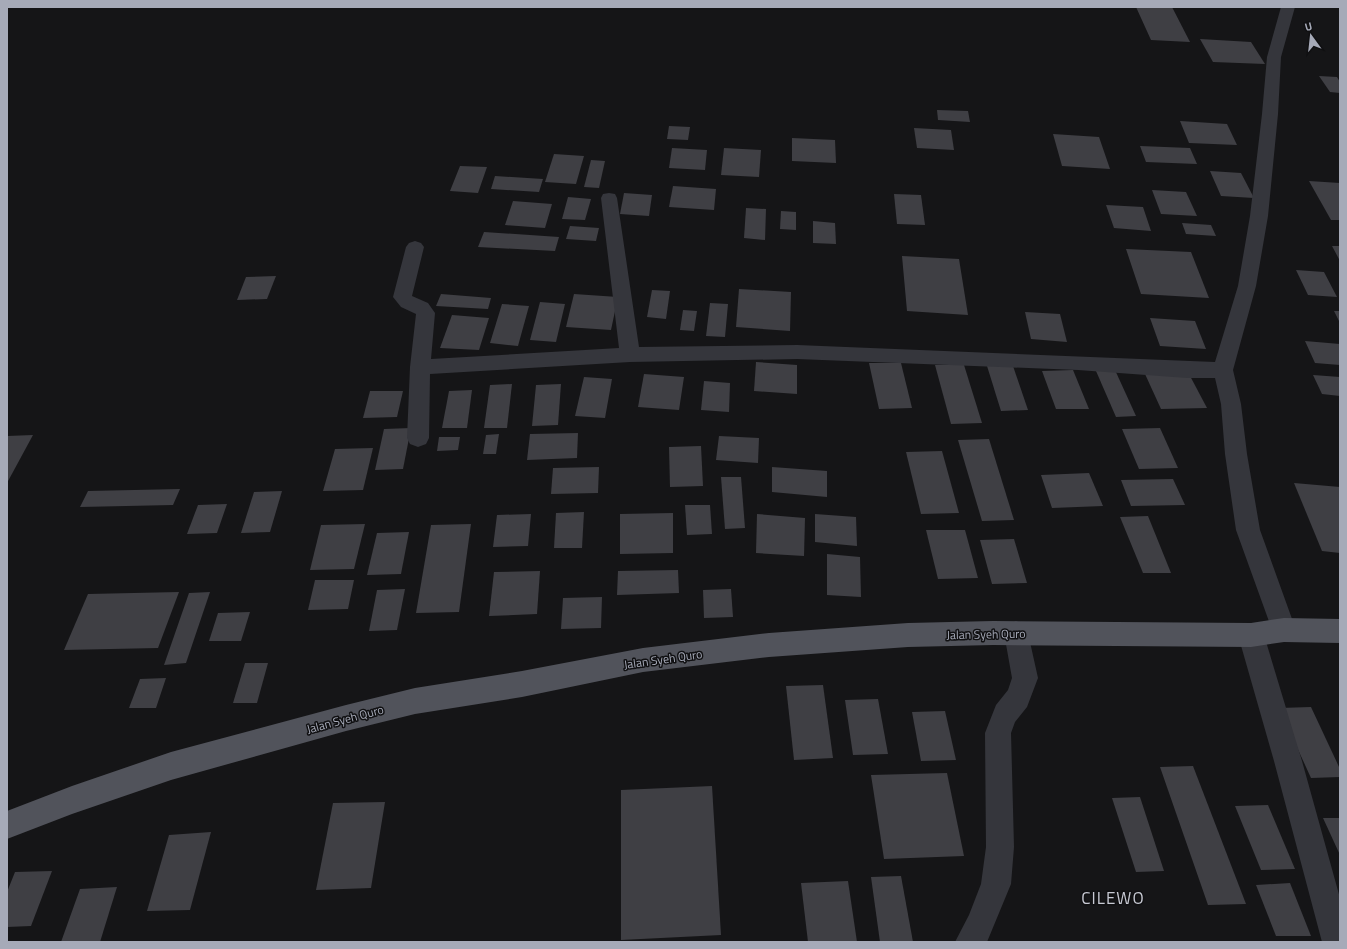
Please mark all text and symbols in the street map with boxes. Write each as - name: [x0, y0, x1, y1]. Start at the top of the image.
- north arrow: [1291, 16, 1331, 56]
- text: U: [1303, 18, 1314, 35]
- street label: Jalan Syeh Quro: [946, 624, 1026, 644]
- street label: Jalan Syeh Quro: [622, 644, 704, 674]
- street label: Jalan Syeh Quro: [304, 700, 386, 738]
- district label: CILEWO: [1081, 885, 1145, 911]

